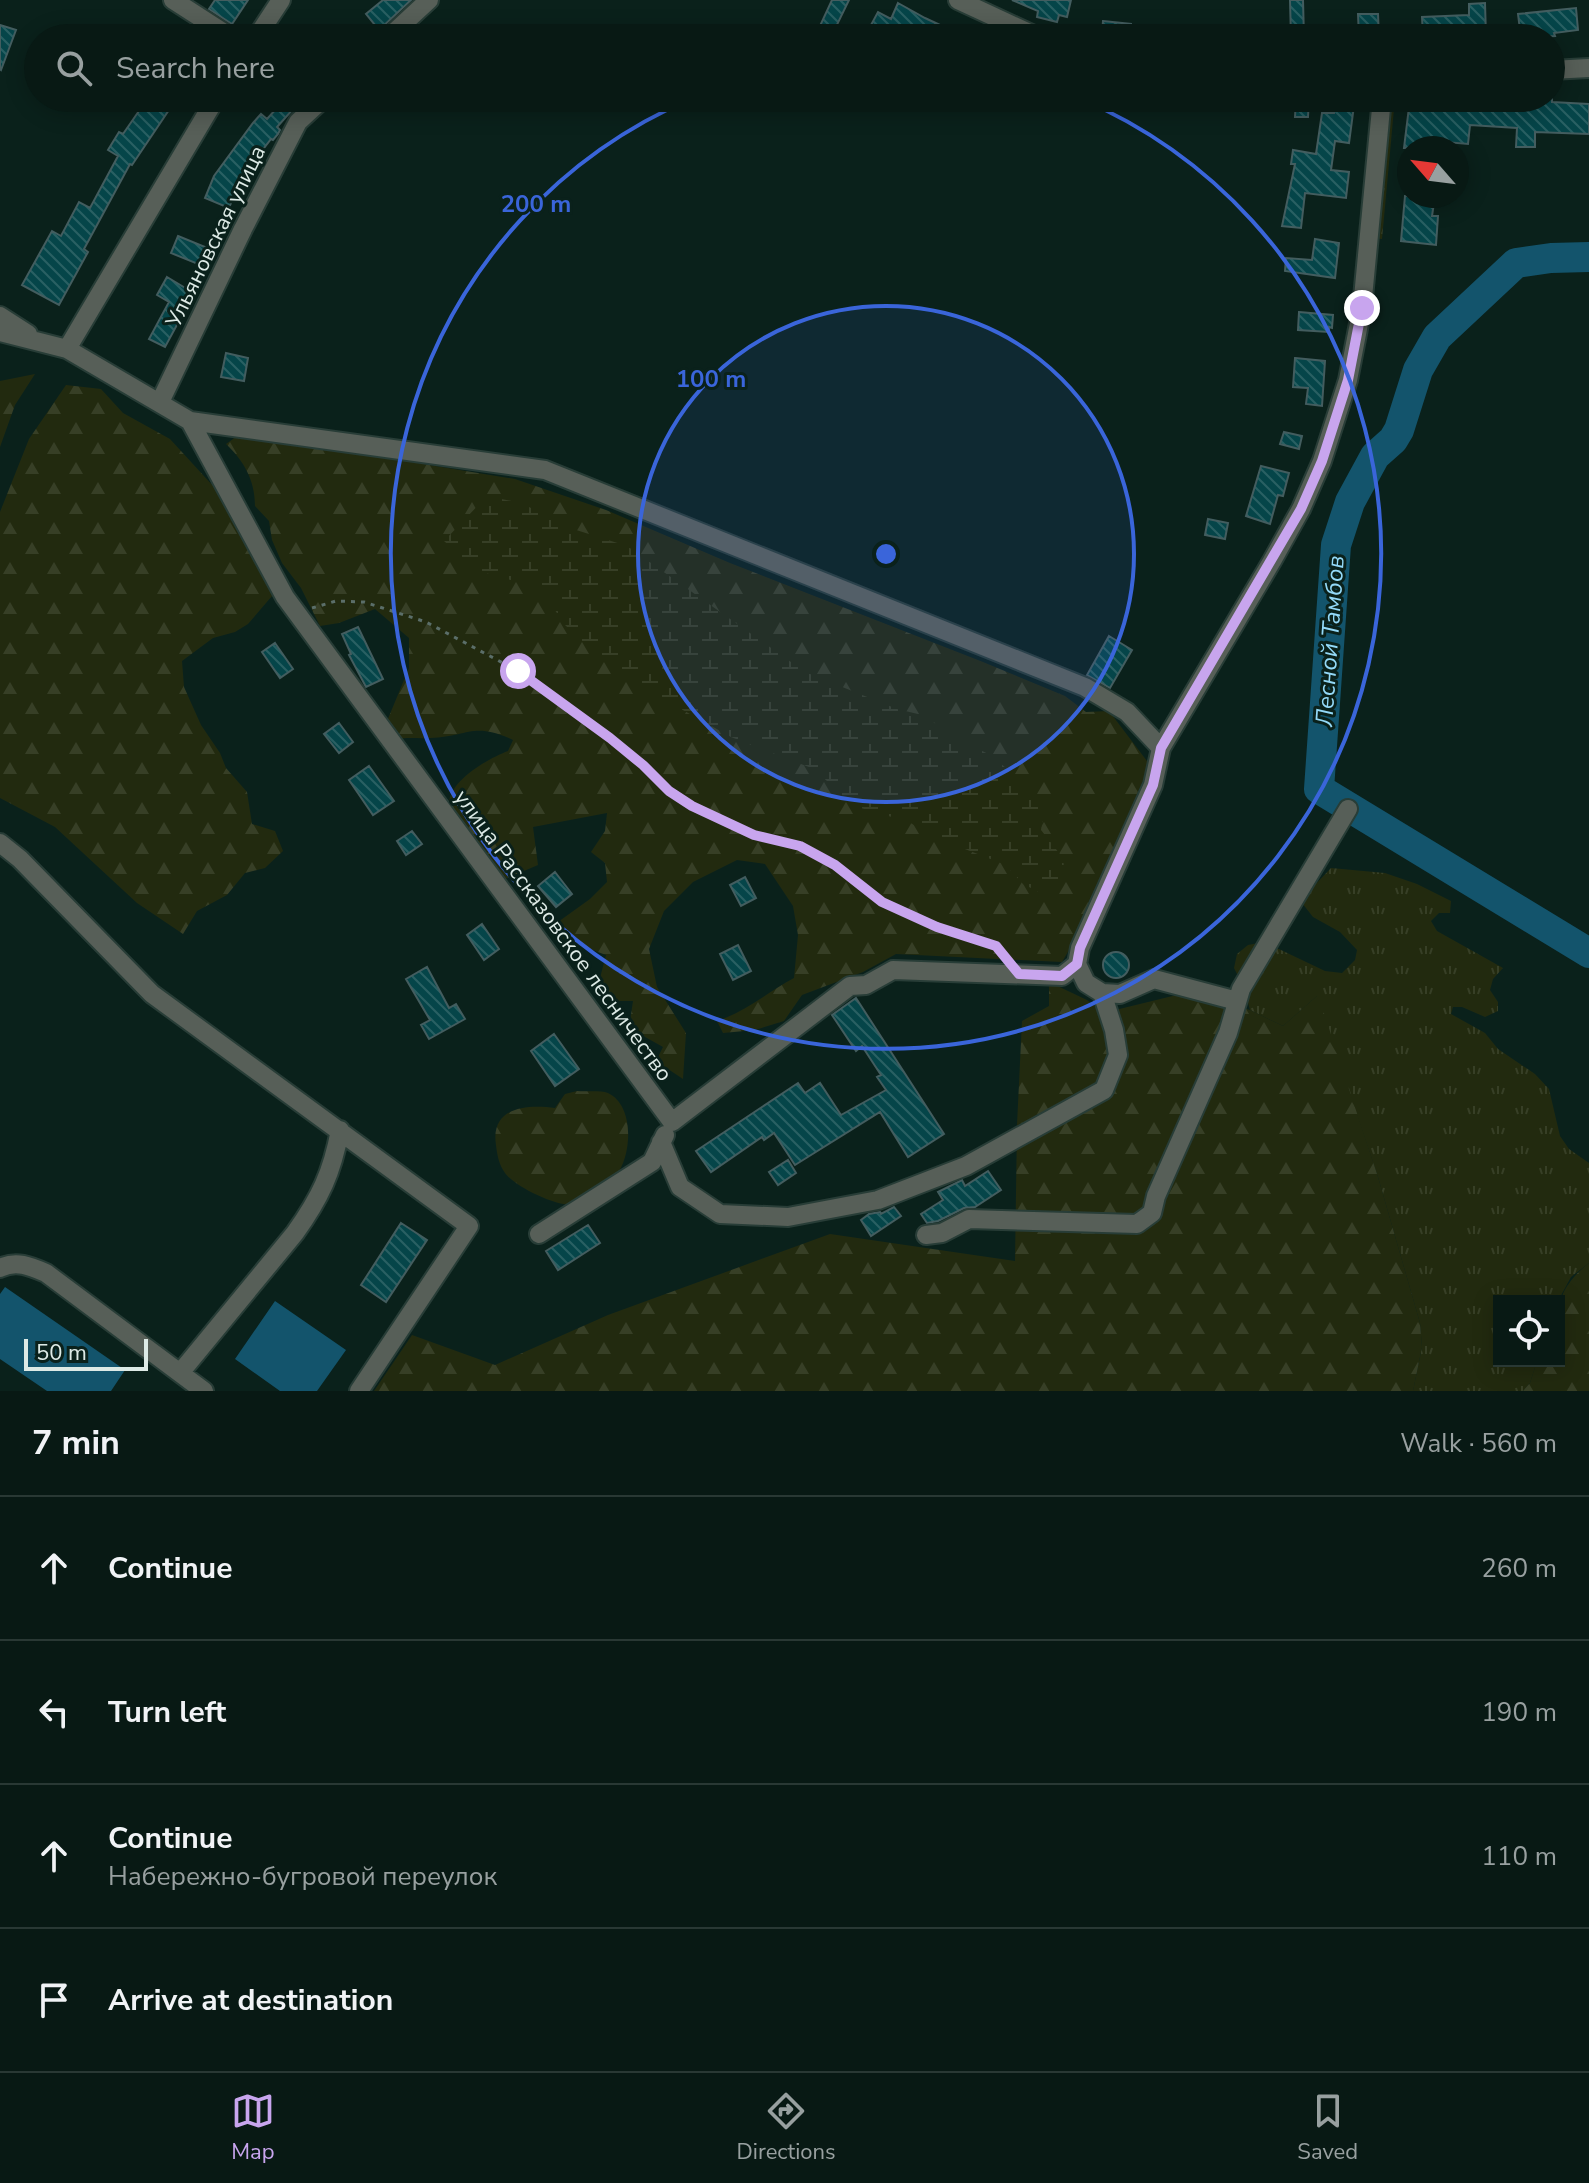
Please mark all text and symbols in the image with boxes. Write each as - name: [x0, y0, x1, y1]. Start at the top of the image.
- search box: [24, 24, 1565, 112]
- icon: search: [52, 46, 96, 90]
- text: Search here: [116, 48, 275, 89]
- north arrow: [1397, 136, 1469, 208]
- street label: Ульяновская улица: [158, 140, 273, 333]
- text: 200 m: [501, 188, 571, 220]
- route end: [1344, 290, 1380, 326]
- text: 100 m: [676, 363, 746, 395]
- centre of rings: [872, 540, 900, 568]
- water label: Лесной Тамбов: [1308, 554, 1352, 729]
- route start: [500, 653, 536, 689]
- street label: улица Рассказовское лесничество: [447, 784, 679, 1087]
- map controls: [1493, 1295, 1565, 1367]
- button: locate: [1493, 1295, 1565, 1367]
- scale bar: [24, 1335, 148, 1371]
- text: 50 m: [36, 1338, 87, 1368]
- text: 7 min: [32, 1420, 120, 1466]
- text: Walk · 560 m: [1400, 1426, 1557, 1461]
- icon: ahead: [32, 1546, 76, 1590]
- text: Continue: [108, 1548, 233, 1589]
- text: 260 m: [1481, 1551, 1557, 1586]
- icon: left: [32, 1690, 76, 1734]
- text: Turn left: [108, 1692, 226, 1733]
- text: 190 m: [1481, 1695, 1557, 1730]
- text: Continue: [108, 1818, 233, 1859]
- icon: ahead: [32, 1834, 76, 1878]
- text: 110 m: [1481, 1839, 1557, 1874]
- text: Набережно-бугровой переулок: [108, 1859, 497, 1894]
- icon: arrive: [32, 1978, 76, 2022]
- text: Arrive at destination: [108, 1980, 393, 2021]
- tab: Map: [231, 2089, 275, 2167]
- tab: Directions: [737, 2089, 836, 2167]
- tab: Saved: [1297, 2089, 1358, 2167]

